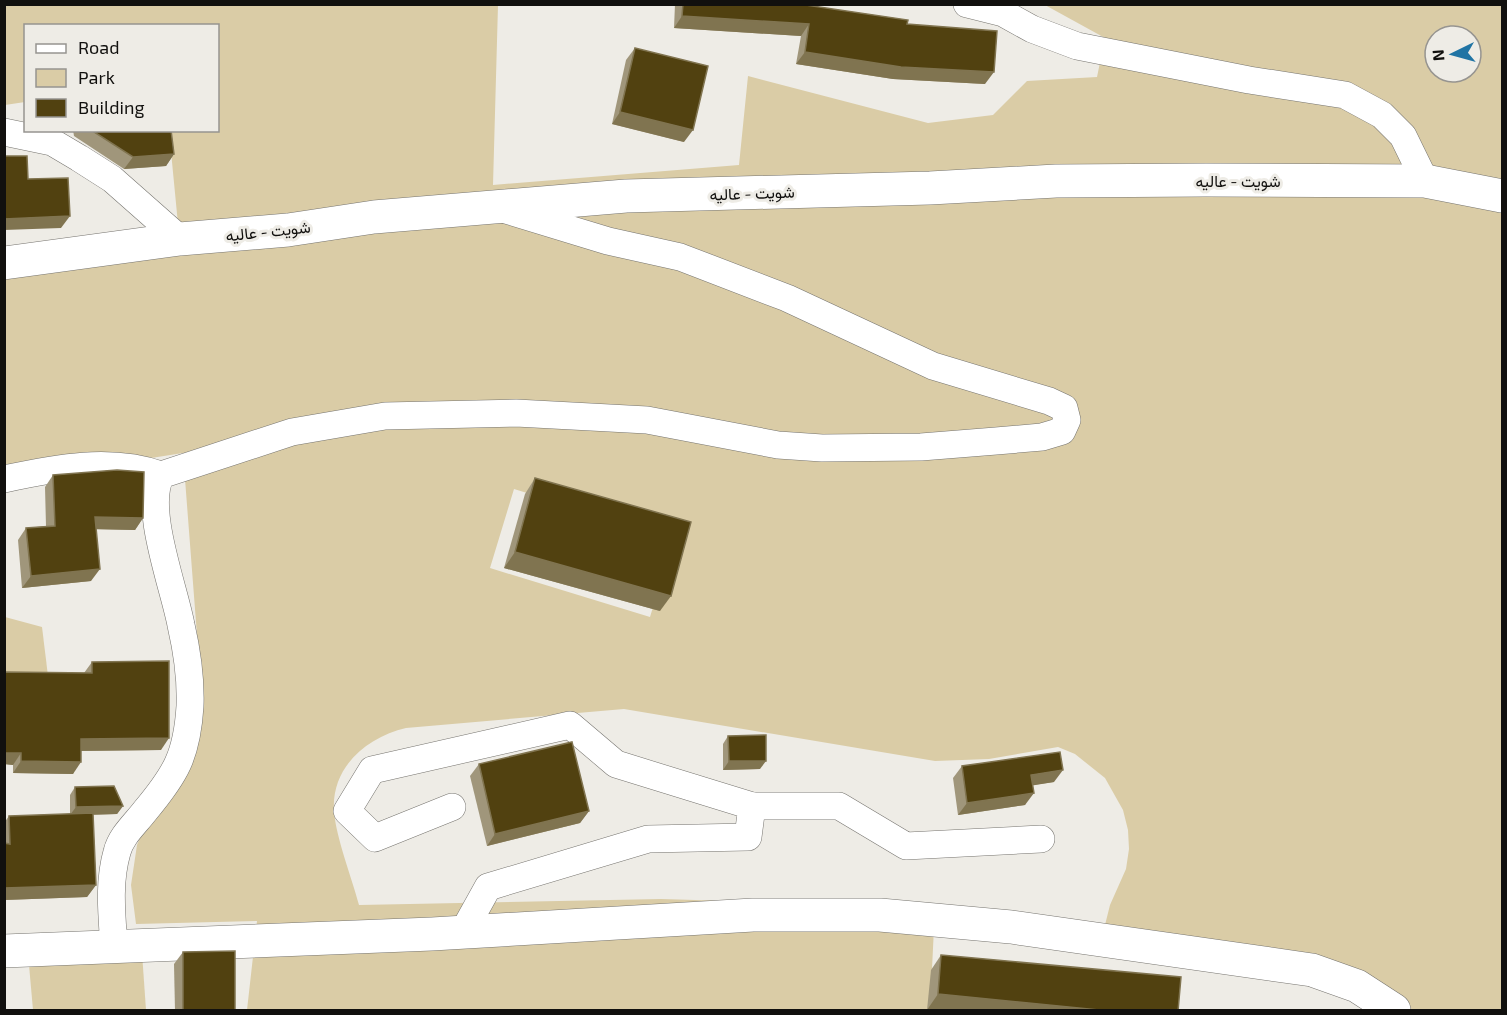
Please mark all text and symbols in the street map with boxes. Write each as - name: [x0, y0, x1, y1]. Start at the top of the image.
- legend: [24, 24, 219, 132]
- north arrow: [1423, 24, 1483, 84]
- text: Road: [78, 36, 119, 58]
- text: N: [1428, 49, 1448, 62]
- text: Park: [78, 66, 115, 88]
- text: Building: [78, 96, 145, 118]
- street label: شويت - عاليه: [1195, 171, 1281, 192]
- street label: شويت - عاليه: [709, 182, 795, 205]
- street label: شويت - عاليه: [225, 217, 311, 246]

